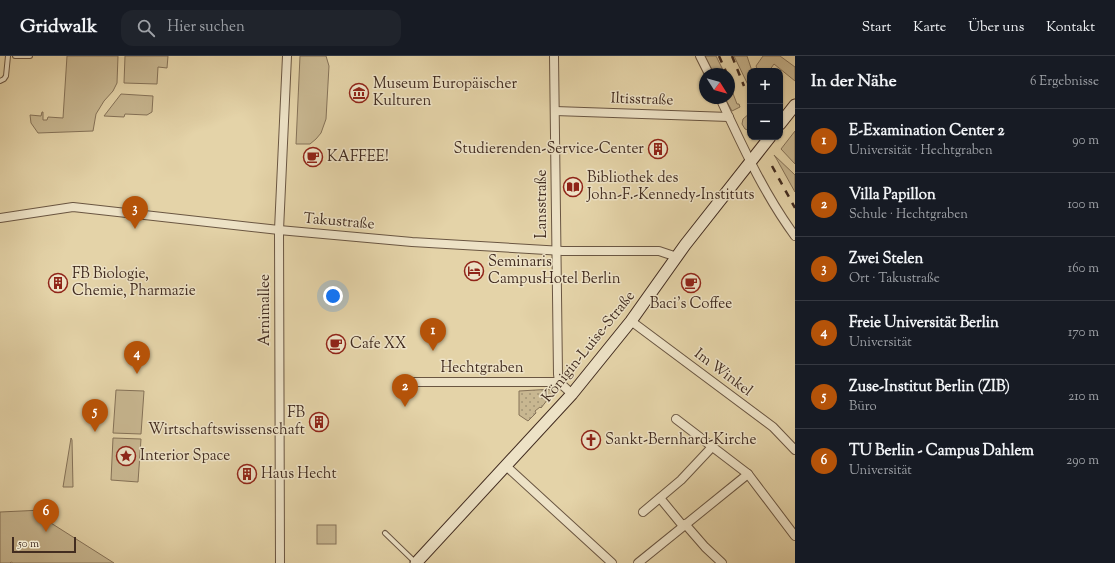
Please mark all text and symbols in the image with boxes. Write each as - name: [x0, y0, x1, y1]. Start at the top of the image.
- search box: [121, 10, 401, 46]
- text: Gridwalk: [20, 14, 97, 41]
- icon: search: [135, 17, 157, 39]
- text: Hier suchen: [167, 17, 245, 38]
- text: Start: [862, 18, 891, 38]
- text: Karte: [913, 18, 946, 38]
- text: Über uns: [968, 18, 1024, 38]
- text: Kontakt: [1046, 18, 1095, 38]
- north arrow: [699, 68, 735, 104]
- map controls: [747, 68, 783, 140]
- button: +: [747, 68, 783, 104]
- text: In der Nähe: [811, 70, 897, 94]
- text: 6 Ergebnisse: [1030, 73, 1099, 91]
- place label: Museum Europäischer Kulturen: [373, 74, 517, 112]
- museum icon: Museum Europäischer Kulturen: [348, 82, 370, 104]
- street label: Iltisstraße: [610, 88, 674, 112]
- button: −: [747, 104, 783, 140]
- text: E-Examination Center 2: [849, 121, 1005, 142]
- text: 1: [822, 132, 826, 150]
- text: 90 m: [1072, 132, 1099, 150]
- building icon: Studierenden-Service-Center: [647, 138, 669, 160]
- place label: Studierenden-Service-Center: [454, 139, 644, 160]
- text: Universität · Hechtgraben: [849, 142, 993, 160]
- cafe icon: KAFFEE!: [302, 146, 324, 168]
- place label: KAFFEE!: [327, 147, 389, 168]
- place label: Bibliothek des John-F.-Kennedy-Instituts: [586, 168, 755, 206]
- street label: Lansstraße: [532, 169, 553, 239]
- library icon: Bibliothek des John-F.-Kennedy-Instituts: [562, 176, 584, 198]
- text: Villa Papillon: [849, 185, 936, 206]
- pin: 3: [122, 196, 148, 229]
- text: 2: [821, 196, 827, 214]
- text: 100 m: [1067, 196, 1099, 214]
- text: Schule · Hechtgraben: [849, 206, 968, 224]
- street label: Takustraße: [303, 208, 375, 236]
- text: Zwei Stelen: [849, 249, 923, 270]
- place label: Seminaris CampusHotel Berlin: [488, 252, 621, 290]
- hotel icon: Seminaris CampusHotel Berlin: [463, 260, 485, 282]
- text: 3: [821, 260, 827, 278]
- text: 160 m: [1068, 260, 1099, 278]
- place label: FB Biologie, Chemie, Pharmazie: [72, 264, 196, 302]
- text: Ort · Takustraße: [849, 270, 940, 288]
- building icon: FB Biologie, Chemie, Pharmazie: [47, 272, 69, 294]
- cafe icon: Baci’s Coffee: [680, 272, 702, 294]
- street label: Arnimallee: [255, 274, 276, 346]
- your location: [323, 286, 343, 306]
- street label: Königin-Luise-Straße: [537, 287, 641, 407]
- place label: Baci’s Coffee: [650, 294, 732, 315]
- text: Freie Universität Berlin: [849, 313, 999, 334]
- pin: 1: [420, 318, 446, 351]
- text: 4: [821, 324, 827, 342]
- text: 170 m: [1068, 324, 1099, 342]
- cafe icon: Cafe XX: [325, 333, 347, 355]
- place label: Cafe XX: [350, 334, 406, 355]
- text: Universität: [849, 334, 912, 352]
- pin: 4: [124, 341, 150, 374]
- street label: Im Winkel: [689, 344, 757, 402]
- street label: Hechtgraben: [440, 358, 524, 379]
- pin: 2: [392, 374, 418, 407]
- text: Zuse-Institut Berlin (ZIB): [849, 377, 1010, 398]
- text: 5: [822, 388, 826, 406]
- text: 210 m: [1068, 388, 1099, 406]
- text: Büro: [849, 398, 877, 416]
- pin: 5: [82, 399, 108, 432]
- place label: FB Wirtschaftswissenschaft: [148, 403, 306, 441]
- building icon: FB Wirtschaftswissenschaft: [308, 411, 330, 433]
- church icon: Sankt-Bernhard-Kirche: [580, 429, 602, 451]
- place label: Sankt-Bernhard-Kirche: [605, 430, 757, 451]
- text: TU Berlin - Campus Dahlem: [849, 441, 1034, 462]
- place icon: Interior Space: [115, 445, 137, 467]
- place label: Interior Space: [140, 446, 230, 467]
- text: 6: [821, 452, 827, 470]
- text: 290 m: [1066, 452, 1099, 470]
- text: Universität: [849, 462, 912, 480]
- building icon: Haus Hecht: [236, 463, 258, 485]
- place label: Haus Hecht: [261, 464, 337, 485]
- pin: 6: [33, 499, 59, 532]
- scale bar: [12, 535, 76, 554]
- text: 50 m: [18, 536, 39, 552]

